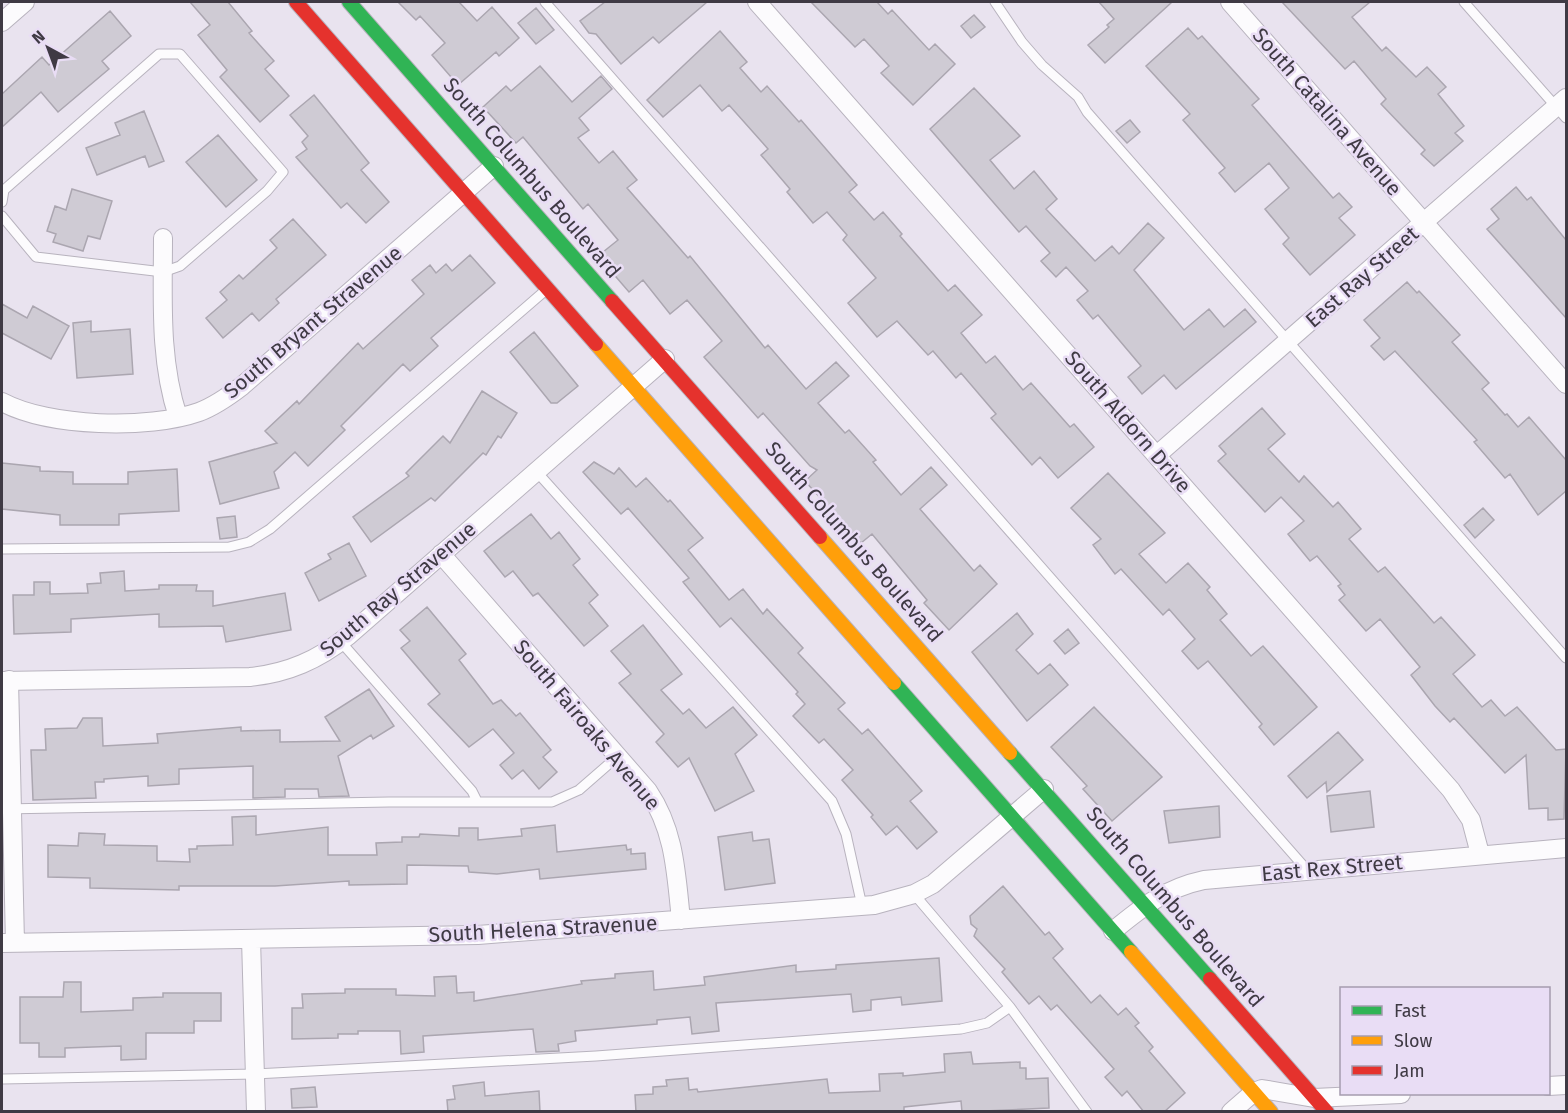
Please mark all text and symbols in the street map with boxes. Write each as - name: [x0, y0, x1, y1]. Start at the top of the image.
- north arrow: [18, 18, 78, 78]
- street label: South Catalina Avenue: [1247, 23, 1407, 201]
- text: N: [28, 26, 49, 48]
- street label: South Columbus Boulevard: [438, 72, 626, 284]
- street label: East Ray Street: [1300, 220, 1424, 333]
- street label: South Bryant Stravenue: [219, 240, 407, 404]
- street label: South Aldorn Drive: [1059, 346, 1197, 498]
- street label: South Columbus Boulevard: [760, 436, 948, 648]
- street label: South Ray Stravenue: [315, 516, 481, 662]
- street label: South Fairoaks Avenue: [508, 635, 666, 815]
- street label: South Columbus Boulevard: [1081, 801, 1269, 1013]
- street label: East Rex Street: [1260, 849, 1404, 887]
- street label: South Helena Stravenue: [428, 910, 658, 948]
- legend: [1340, 987, 1550, 1095]
- text: Fast: [1394, 1000, 1427, 1022]
- text: Slow: [1394, 1030, 1433, 1052]
- text: Jam: [1394, 1060, 1425, 1082]

